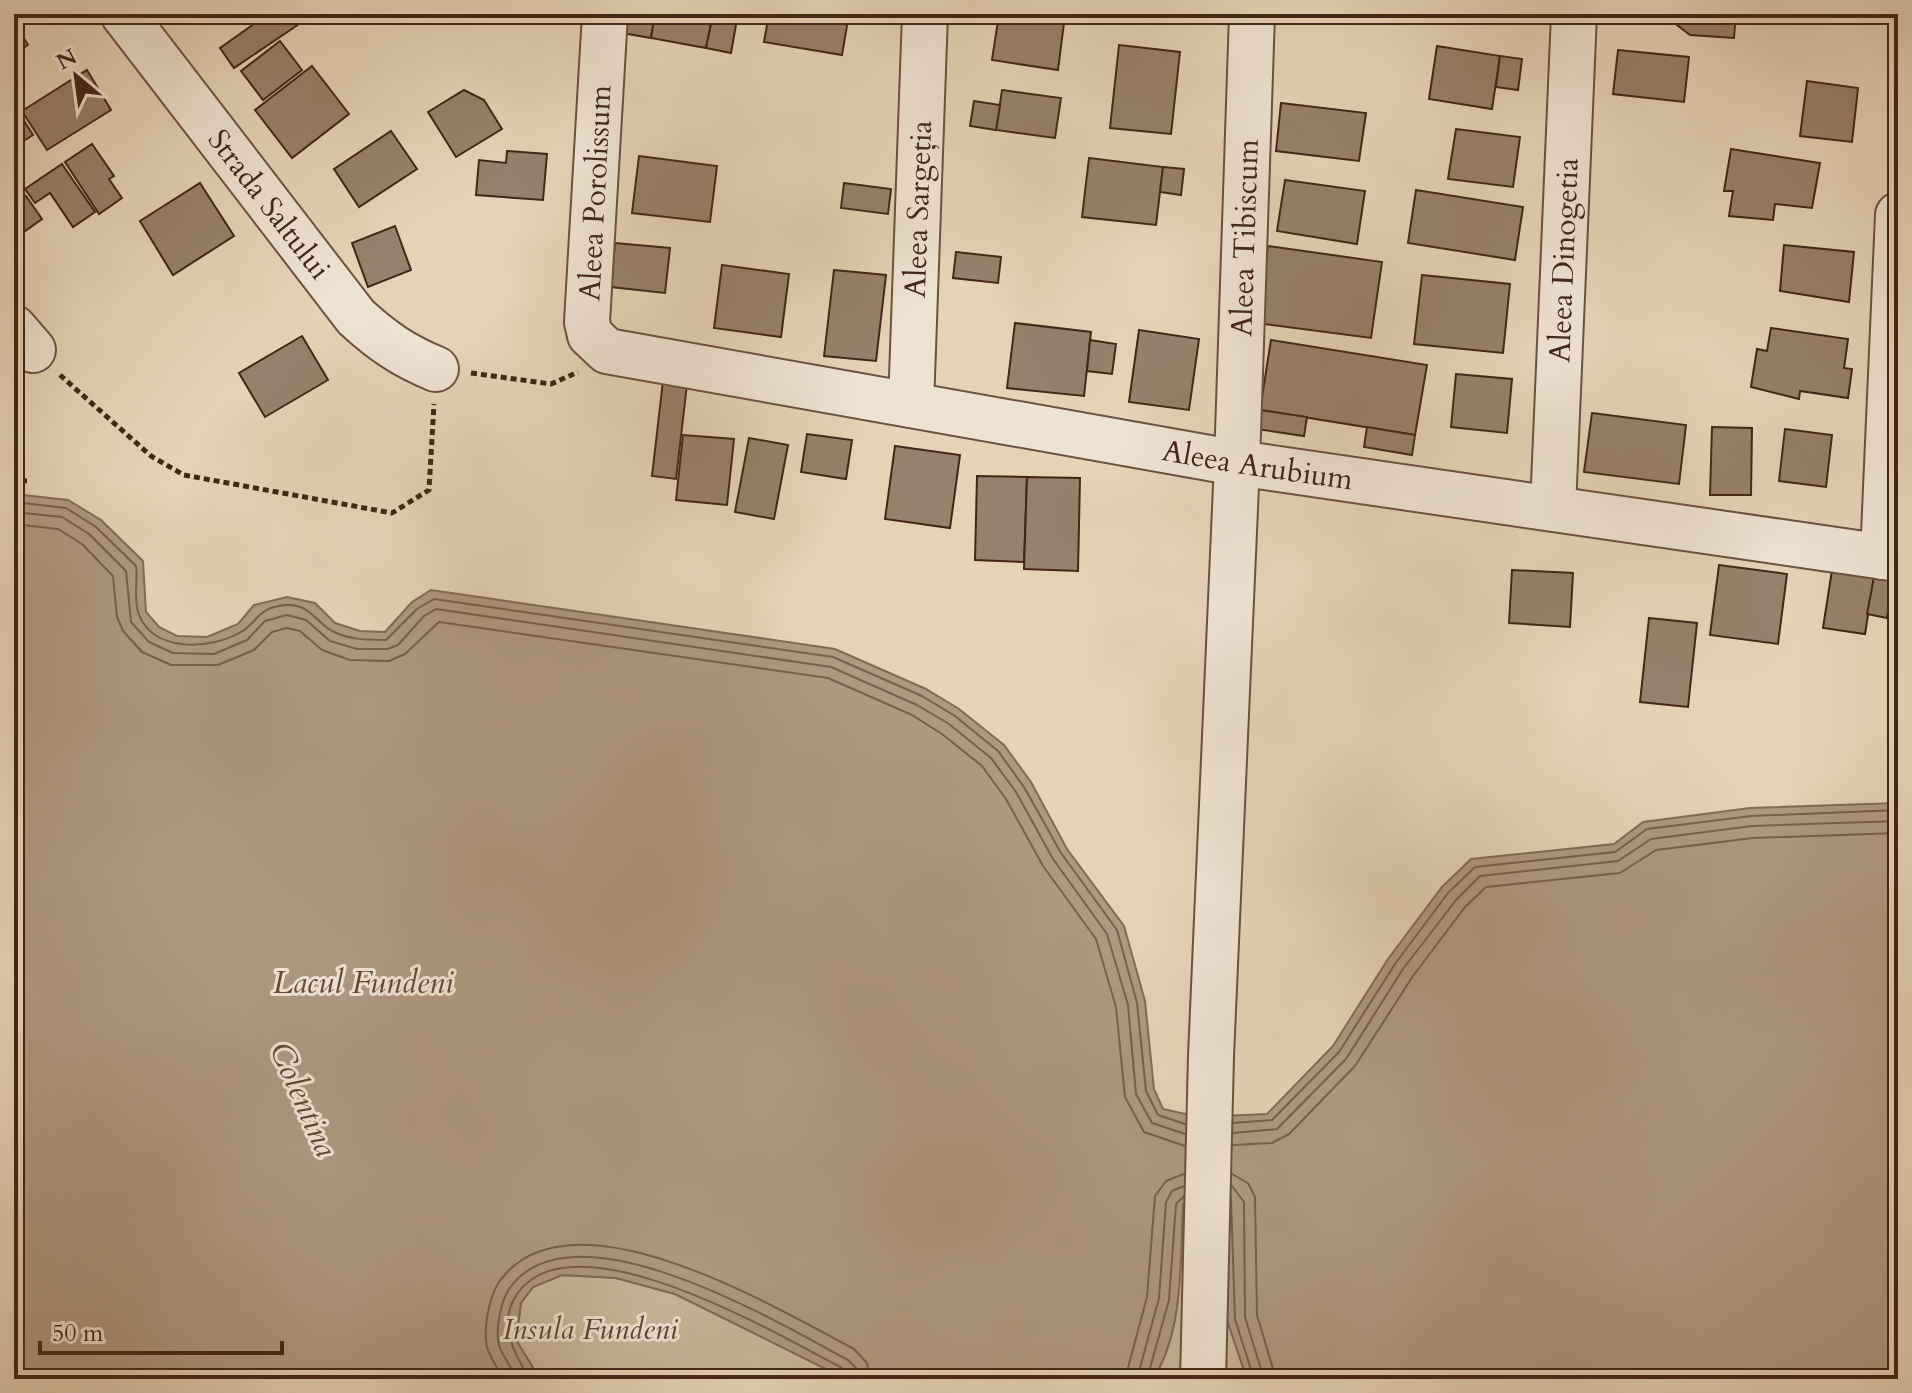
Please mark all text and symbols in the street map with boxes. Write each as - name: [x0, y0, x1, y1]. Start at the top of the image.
- north arrow: [36, 36, 116, 116]
- text: N: [51, 42, 82, 77]
- street label: Aleea Porolissum: [569, 83, 622, 302]
- street label: Aleea Sargeția: [895, 120, 942, 299]
- street label: Strada Saltului: [198, 121, 340, 288]
- street label: Aleea Tibiscum: [1221, 138, 1269, 337]
- street label: Aleea Dinogetia: [1539, 157, 1589, 363]
- street label: Aleea Arubium: [1159, 430, 1356, 501]
- water label: Lacul Fundeni: [273, 961, 454, 1005]
- water label: Colentina: [258, 1035, 348, 1164]
- scale bar: [40, 1305, 282, 1355]
- park label: Insula Fundeni: [502, 1309, 678, 1350]
- text: 50 m: [52, 1317, 104, 1350]

